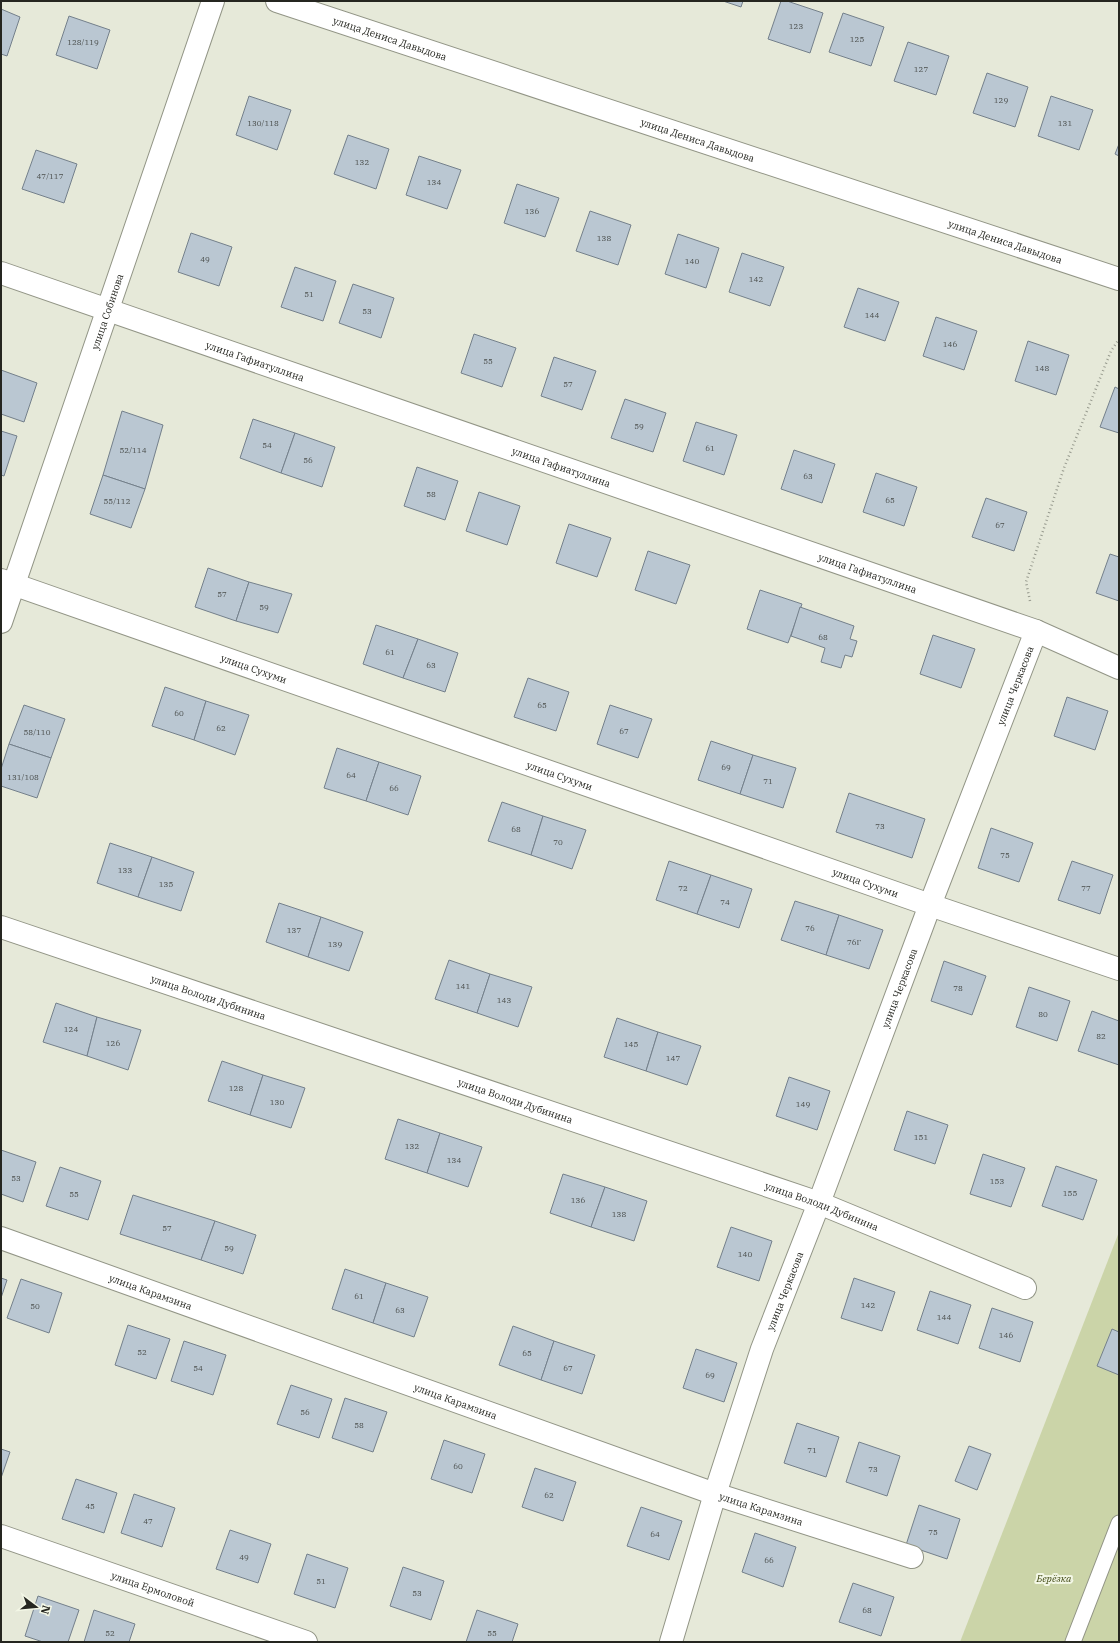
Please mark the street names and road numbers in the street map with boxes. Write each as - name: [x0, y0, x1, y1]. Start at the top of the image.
- street label: улица Дениса Давыдова: [331, 14, 449, 64]
- street label: улица Дениса Давыдова: [639, 116, 757, 165]
- street label: улица Дениса Давыдова: [947, 217, 1064, 267]
- street label: улица Собинова: [88, 272, 127, 351]
- street label: улица Гафиатуллина: [204, 338, 307, 385]
- street label: улица Гафиатуллина: [510, 444, 613, 491]
- street label: улица Гафиатуллина: [817, 550, 919, 596]
- street label: улица Черкасова: [994, 644, 1037, 727]
- street label: улица Сухуми: [219, 651, 289, 687]
- street label: улица Сухуми: [525, 758, 595, 794]
- street label: улица Сухуми: [831, 865, 901, 901]
- street label: улица Черкасова: [879, 946, 920, 1030]
- street label: улица Володи Дубинина: [149, 972, 268, 1023]
- street label: улица Володи Дубинина: [456, 1076, 575, 1127]
- street label: улица Володи Дубинина: [763, 1179, 881, 1234]
- street label: улица Черкасова: [764, 1249, 807, 1333]
- street label: улица Карамзина: [107, 1271, 194, 1313]
- street label: улица Карамзина: [412, 1381, 499, 1422]
- street label: улица Карамзина: [718, 1490, 805, 1529]
- street label: улица Ермоловой: [110, 1569, 197, 1610]

